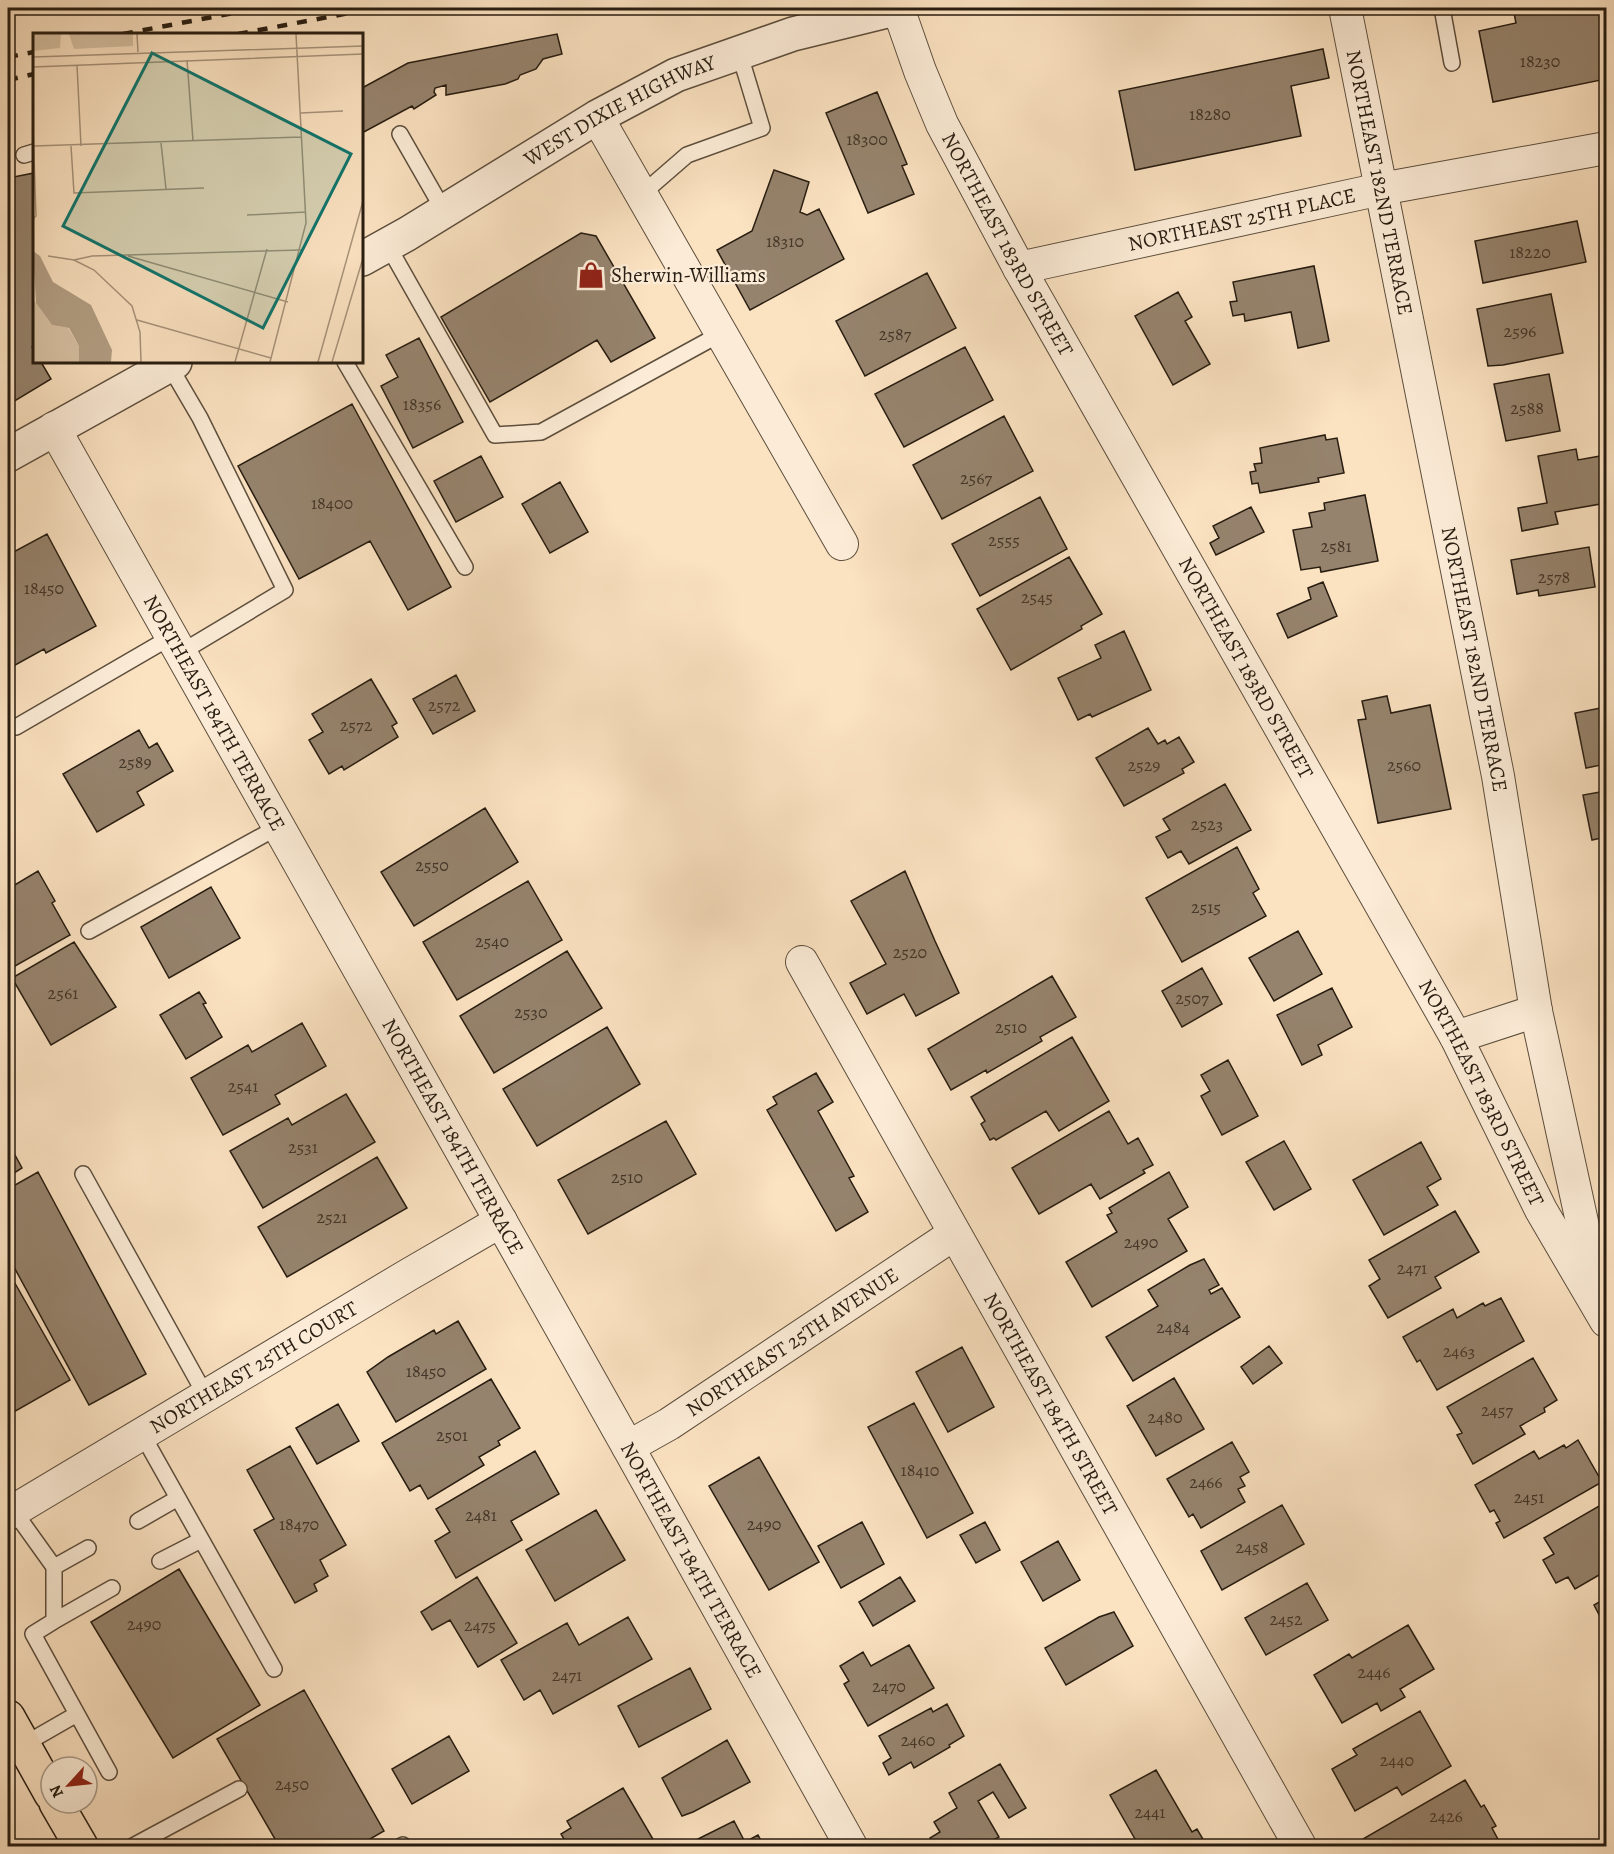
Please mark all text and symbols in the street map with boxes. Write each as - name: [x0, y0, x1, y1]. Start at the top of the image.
- inset map: [33, 33, 363, 363]
- street label: NORTHEAST 182ND TERRACE: [1340, 47, 1420, 318]
- street label: WEST DIXIE HIGHWAY: [518, 48, 720, 173]
- house number: 18230: [1520, 49, 1560, 73]
- house number: 18280: [1189, 102, 1231, 126]
- house number: 18300: [846, 127, 888, 151]
- street label: NORTHEAST 183RD STREET: [935, 127, 1080, 362]
- street label: NORTHEAST 25TH PLACE: [1125, 181, 1358, 258]
- house number: 18310: [766, 229, 804, 253]
- house number: 18220: [1509, 240, 1551, 264]
- shop icon: Sherwin-Williams: [576, 260, 606, 290]
- place label: Sherwin-Williams: [611, 261, 766, 289]
- house number: 2596: [1504, 319, 1536, 343]
- house number: 2587: [879, 322, 912, 346]
- house number: 18356: [403, 392, 441, 416]
- house number: 2588: [1510, 396, 1544, 420]
- house number: 2567: [960, 466, 993, 490]
- house number: 18400: [311, 491, 353, 515]
- street label: NORTHEAST 182ND TERRACE: [1435, 524, 1514, 794]
- house number: 2555: [988, 528, 1020, 552]
- house number: 2581: [1320, 534, 1352, 558]
- street label: NORTHEAST 183RD STREET: [1172, 552, 1320, 784]
- house number: 2578: [1538, 565, 1570, 589]
- house number: 18450: [24, 576, 64, 600]
- house number: 2545: [1021, 585, 1053, 609]
- street label: NORTHEAST 184TH TERRACE: [137, 590, 292, 836]
- house number: 2572: [428, 693, 461, 717]
- house number: 2572: [340, 713, 373, 737]
- house number: 2589: [118, 750, 152, 774]
- house number: 2529: [1127, 753, 1161, 777]
- house number: 2560: [1387, 753, 1421, 777]
- house number: 2523: [1191, 812, 1223, 836]
- house number: 2550: [415, 853, 449, 877]
- house number: 2515: [1191, 895, 1221, 919]
- house number: 2540: [475, 929, 509, 953]
- house number: 2520: [893, 940, 927, 964]
- street label: NORTHEAST 183RD STREET: [1412, 974, 1551, 1211]
- house number: 2561: [48, 981, 78, 1005]
- house number: 2507: [1175, 986, 1209, 1010]
- house number: 2530: [514, 1000, 548, 1024]
- street label: NORTHEAST 184TH TERRACE: [375, 1013, 531, 1259]
- house number: 2510: [995, 1015, 1027, 1039]
- house number: 2541: [228, 1074, 258, 1098]
- house number: 2531: [288, 1135, 318, 1159]
- house number: 2510: [611, 1165, 643, 1189]
- house number: 2521: [317, 1205, 348, 1229]
- house number: 2490: [1124, 1230, 1158, 1254]
- house number: 2471: [1397, 1256, 1427, 1280]
- street label: NORTHEAST 25TH AVENUE: [680, 1261, 904, 1423]
- street label: NORTHEAST 184TH STREET: [977, 1287, 1125, 1521]
- street label: NORTHEAST 25TH COURT: [144, 1294, 363, 1440]
- house number: 2484: [1156, 1315, 1190, 1339]
- house number: 2463: [1443, 1339, 1475, 1363]
- house number: 18450: [406, 1359, 446, 1383]
- house number: 2457: [1481, 1398, 1513, 1422]
- house number: 2480: [1147, 1405, 1183, 1429]
- house number: 2501: [436, 1423, 468, 1447]
- street label: NORTHEAST 184TH TERRACE: [614, 1437, 768, 1683]
- house number: 18410: [901, 1458, 939, 1482]
- house number: 2466: [1189, 1470, 1223, 1494]
- house number: 2451: [1514, 1485, 1544, 1509]
- house number: 2481: [465, 1503, 497, 1527]
- house number: 18470: [279, 1512, 319, 1536]
- house number: 2490: [747, 1512, 781, 1536]
- house number: 2458: [1235, 1535, 1269, 1559]
- house number: 2452: [1270, 1607, 1303, 1631]
- house number: 2490: [127, 1612, 161, 1636]
- house number: 2475: [464, 1613, 496, 1637]
- house number: 2446: [1357, 1660, 1391, 1684]
- house number: 2471: [552, 1663, 582, 1687]
- house number: 2470: [872, 1674, 906, 1698]
- house number: 2460: [901, 1728, 935, 1752]
- house number: 2440: [1380, 1748, 1414, 1772]
- north arrow: [39, 1755, 99, 1815]
- house number: 2450: [275, 1772, 309, 1796]
- text: N: [44, 1781, 69, 1802]
- house number: 2441: [1134, 1800, 1166, 1824]
- house number: 2426: [1429, 1804, 1463, 1828]

